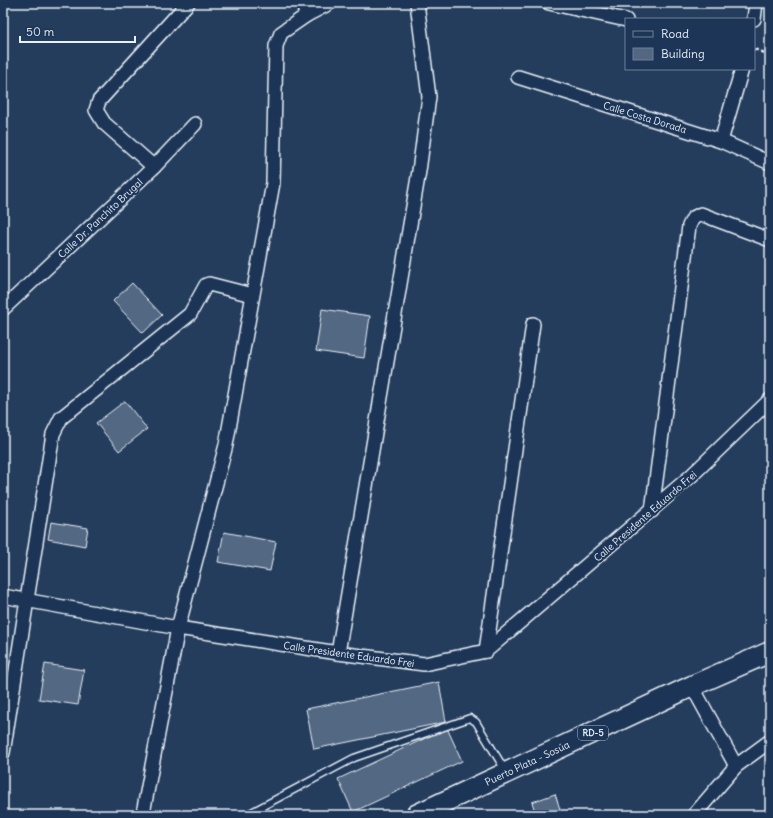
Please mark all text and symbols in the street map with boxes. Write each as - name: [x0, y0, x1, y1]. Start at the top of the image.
- scale bar: [20, 18, 135, 44]
- legend: [625, 18, 755, 70]
- text: 50 m: [26, 24, 55, 39]
- text: Road: [661, 26, 689, 41]
- text: Building: [661, 46, 705, 61]
- street label: Calle Costa Dorada: [602, 99, 688, 136]
- street label: Calle Dr. Panchito Brugal: [55, 176, 145, 261]
- street label: Calle Presidente Eduardo Frei: [591, 468, 699, 565]
- street label: Calle Presidente Eduardo Frei: [283, 639, 415, 670]
- road number: RD-5: [578, 726, 608, 740]
- street label: Puerto Plata - Sosúa: [483, 738, 572, 789]

